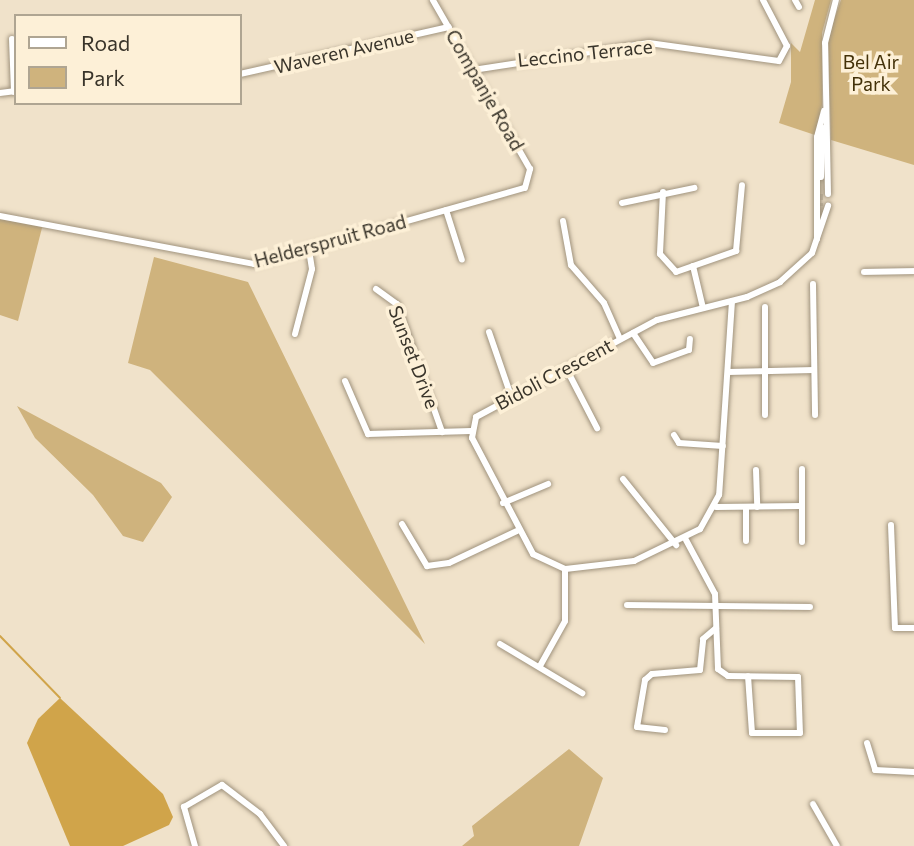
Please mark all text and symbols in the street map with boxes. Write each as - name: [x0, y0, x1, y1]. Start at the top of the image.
- legend: [14, 14, 242, 105]
- street label: Waveren Avenue: [272, 24, 416, 78]
- street label: Companje Road: [441, 25, 529, 155]
- text: Road: [81, 30, 130, 55]
- street label: Leccino Terrace: [516, 35, 654, 71]
- park label: Bel Air Park: [843, 51, 899, 95]
- text: Park: [81, 65, 125, 90]
- street label: Helderspruit Road: [252, 210, 408, 272]
- street label: Sunset Drive: [384, 302, 444, 412]
- street label: Bidoli Crescent: [491, 333, 617, 415]

